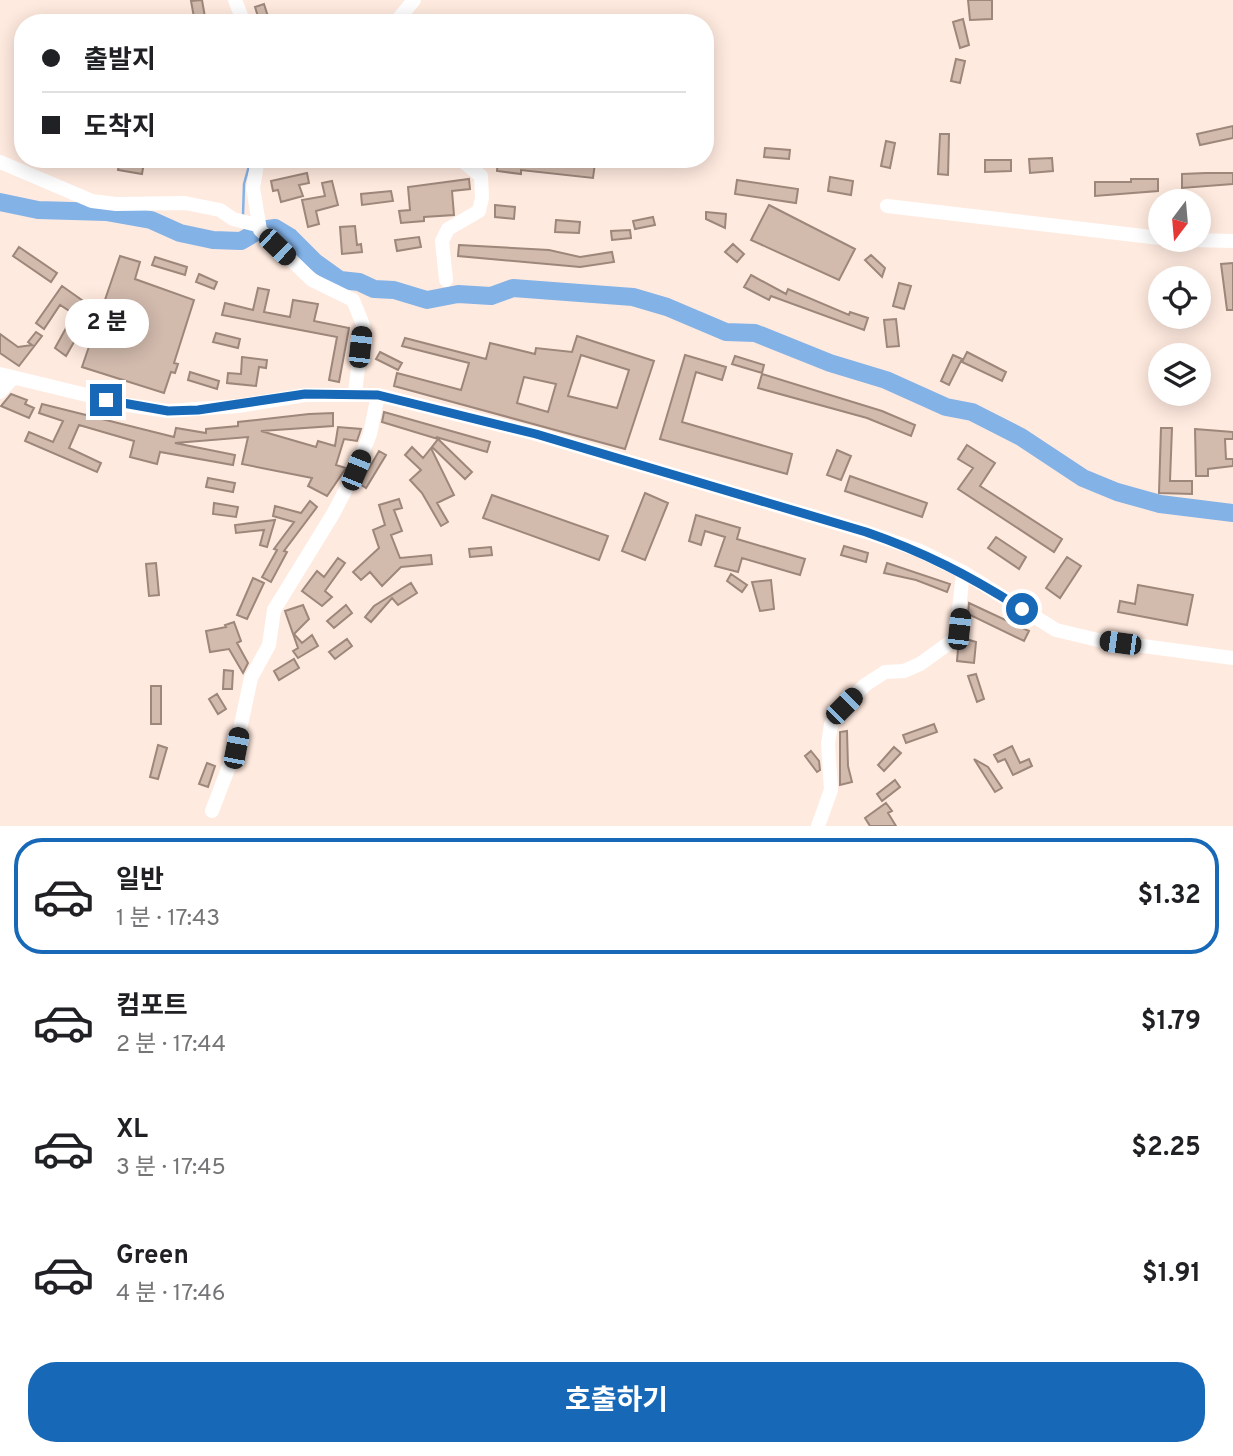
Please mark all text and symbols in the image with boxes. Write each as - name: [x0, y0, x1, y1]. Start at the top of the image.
- text: 출발지: [84, 45, 156, 78]
- text: 도착지: [84, 112, 156, 145]
- north arrow: [1148, 189, 1211, 252]
- map controls: [1148, 189, 1211, 406]
- car: [255, 225, 300, 269]
- button: locate: [1148, 266, 1211, 329]
- callout: 2 분: [64, 298, 148, 348]
- text: 2 분: [87, 309, 127, 338]
- car: [348, 325, 373, 369]
- button: layers: [1148, 343, 1211, 406]
- route end: [90, 384, 122, 416]
- car: [339, 447, 374, 493]
- route start: [1006, 593, 1038, 625]
- car: [947, 607, 972, 651]
- car: [1098, 630, 1143, 656]
- car: [822, 684, 867, 728]
- car: [222, 725, 251, 771]
- icon: car: [32, 865, 95, 928]
- text: 일반: [116, 865, 164, 898]
- text: $1.32: [1138, 880, 1201, 913]
- text: 1 분 · 17:43: [116, 905, 220, 934]
- icon: car: [32, 991, 95, 1054]
- text: 컴포트: [116, 991, 188, 1024]
- text: $1.79: [1141, 1006, 1201, 1039]
- text: 2 분 · 17:44: [116, 1031, 226, 1060]
- text: XL: [116, 1114, 148, 1147]
- icon: car: [32, 1117, 95, 1180]
- text: $2.25: [1131, 1132, 1201, 1165]
- text: 3 분 · 17:45: [116, 1154, 226, 1183]
- text: Green: [116, 1240, 189, 1273]
- icon: car: [32, 1243, 95, 1306]
- text: $1.91: [1142, 1258, 1201, 1291]
- text: 4 분 · 17:46: [116, 1280, 226, 1309]
- button: 호출하기: [28, 1362, 1205, 1442]

